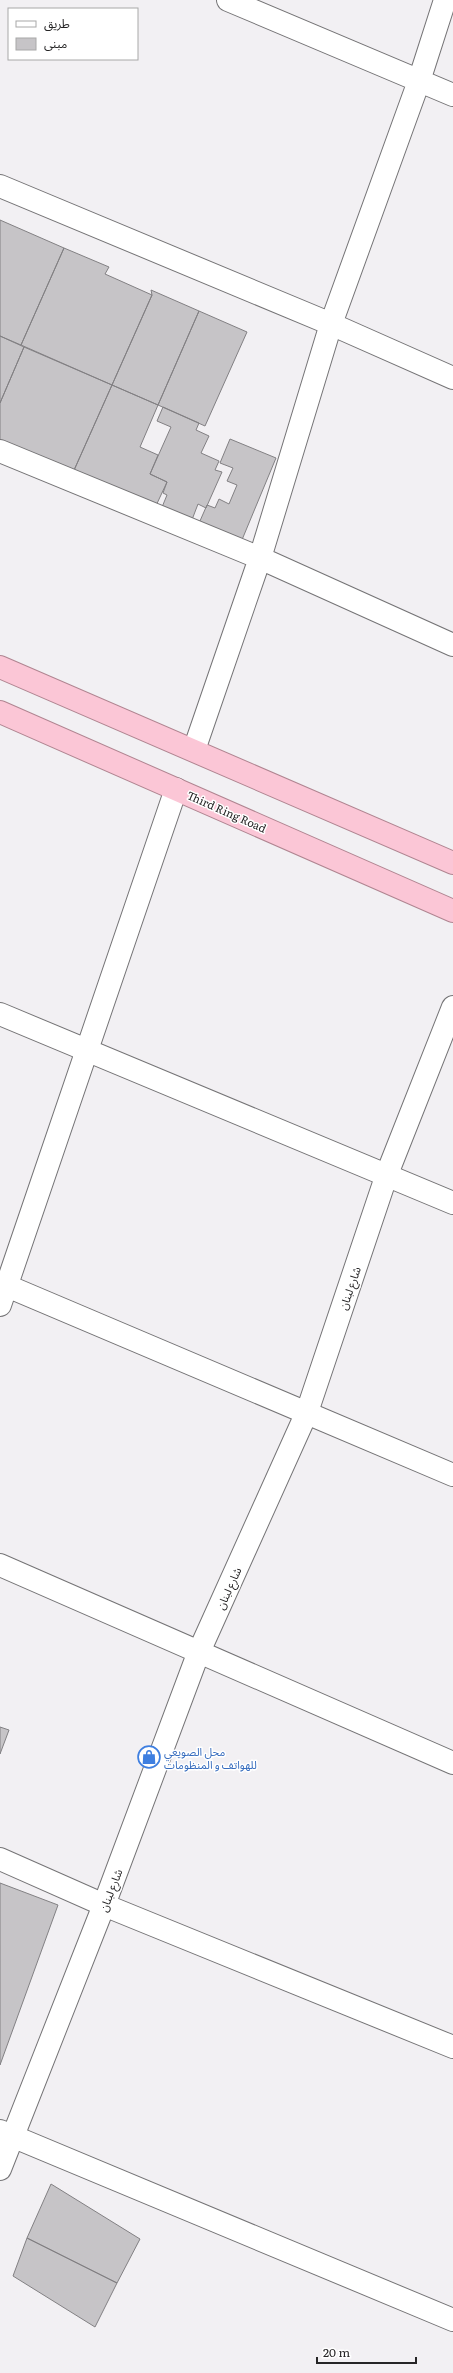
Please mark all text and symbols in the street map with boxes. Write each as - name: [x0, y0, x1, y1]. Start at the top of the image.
- legend: [8, 8, 138, 60]
- text: طريق: [44, 14, 70, 32]
- text: مبنى: [44, 34, 67, 52]
- street label: Third Ring Road: [185, 786, 269, 836]
- street label: شارع لبنان: [334, 1264, 365, 1312]
- street label: شارع لبنان: [212, 1564, 245, 1612]
- place label: محل الصويعي للهواتف و المنظومات: [164, 1743, 257, 1772]
- shop icon: محل الصويعي للهواتف و المنظومات: [136, 1744, 162, 1770]
- street label: شارع لبنان: [95, 1866, 127, 1914]
- scale bar: [317, 2339, 416, 2365]
- text: 20 m: [323, 2343, 350, 2361]

